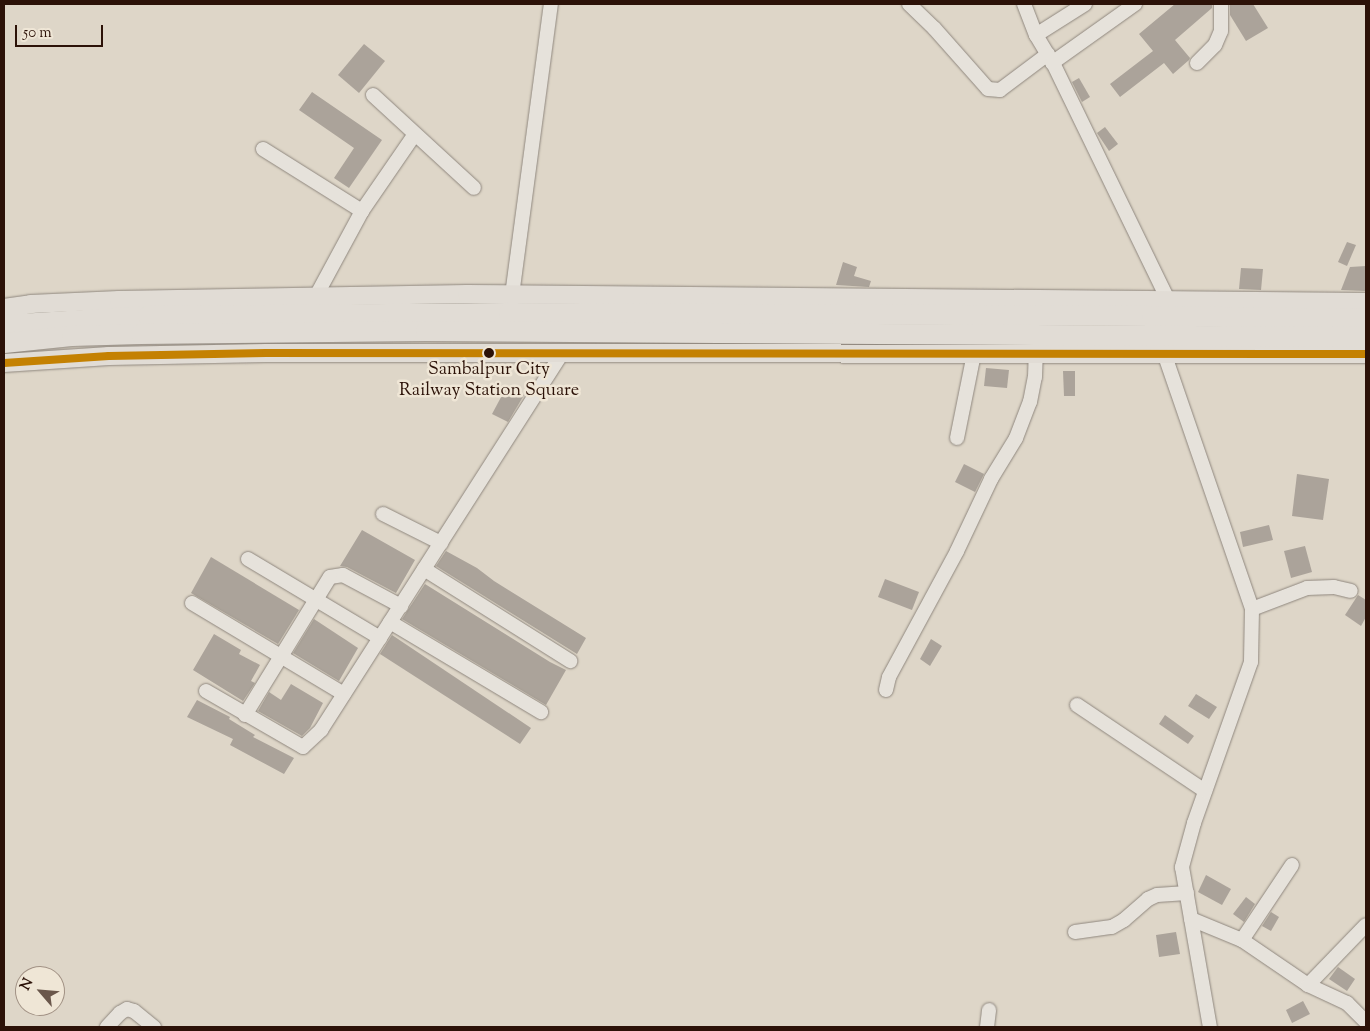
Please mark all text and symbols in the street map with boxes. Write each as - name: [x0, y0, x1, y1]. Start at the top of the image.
- scale bar: [18, 15, 105, 47]
- text: 50 m: [23, 23, 52, 44]
- marker: Sambalpur City Railway Station Square: [484, 348, 494, 358]
- place label: Sambalpur City Railway Station Square: [399, 360, 579, 402]
- north arrow: [15, 966, 65, 1016]
- text: N: [16, 975, 39, 994]

